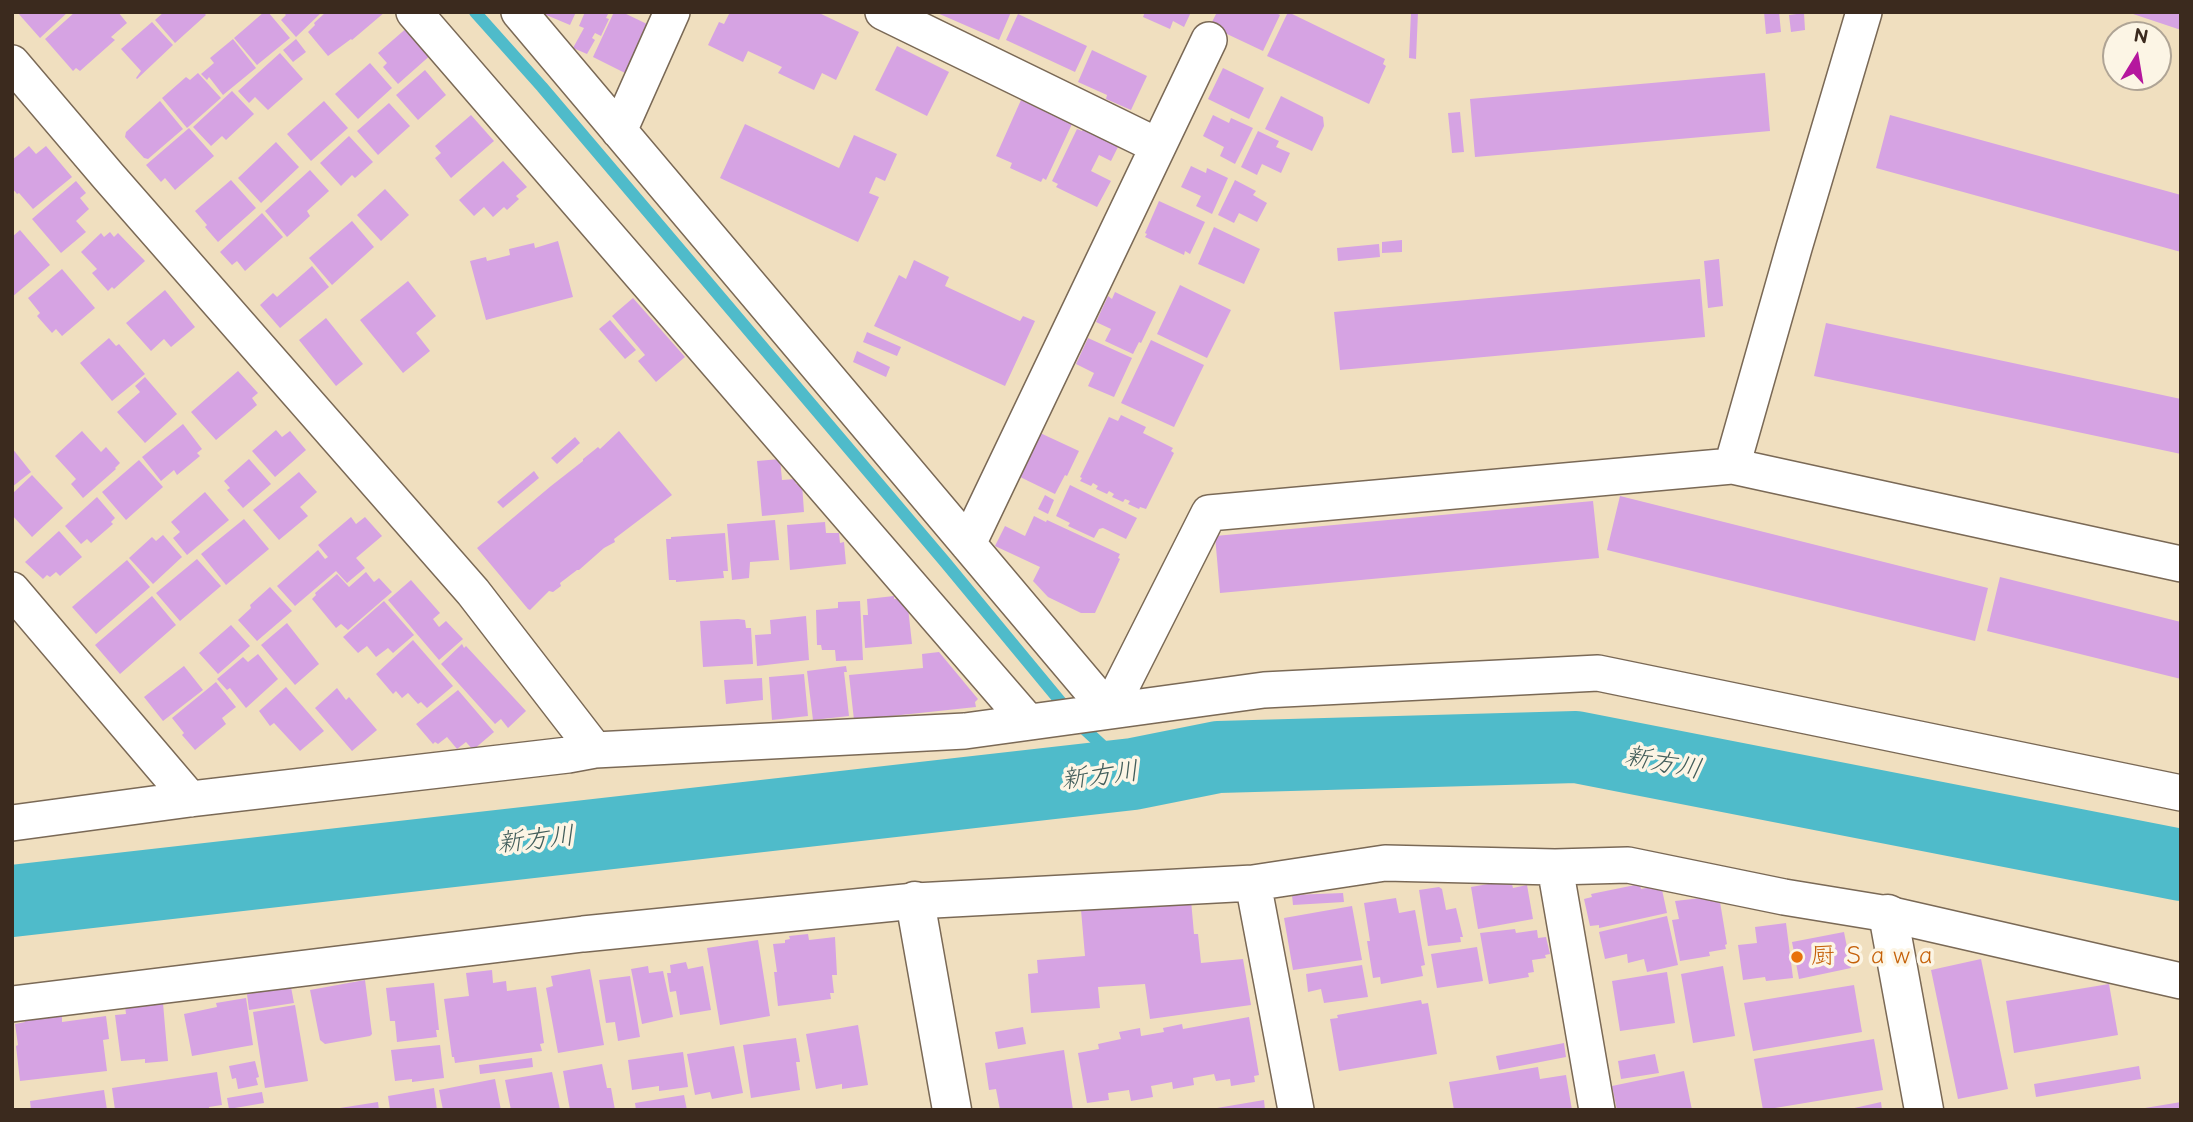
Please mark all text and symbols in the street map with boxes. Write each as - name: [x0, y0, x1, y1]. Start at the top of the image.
- north arrow: [2102, 21, 2172, 91]
- text: N: [2132, 24, 2150, 50]
- water label: 新方川: [1622, 741, 1704, 787]
- water label: 新方川: [1059, 757, 1141, 797]
- water label: 新方川: [496, 821, 576, 861]
- place label: 厨 Ｓａｗａ: [1811, 943, 1937, 971]
- marker: 厨 Ｓａｗａ: [1789, 949, 1805, 965]

